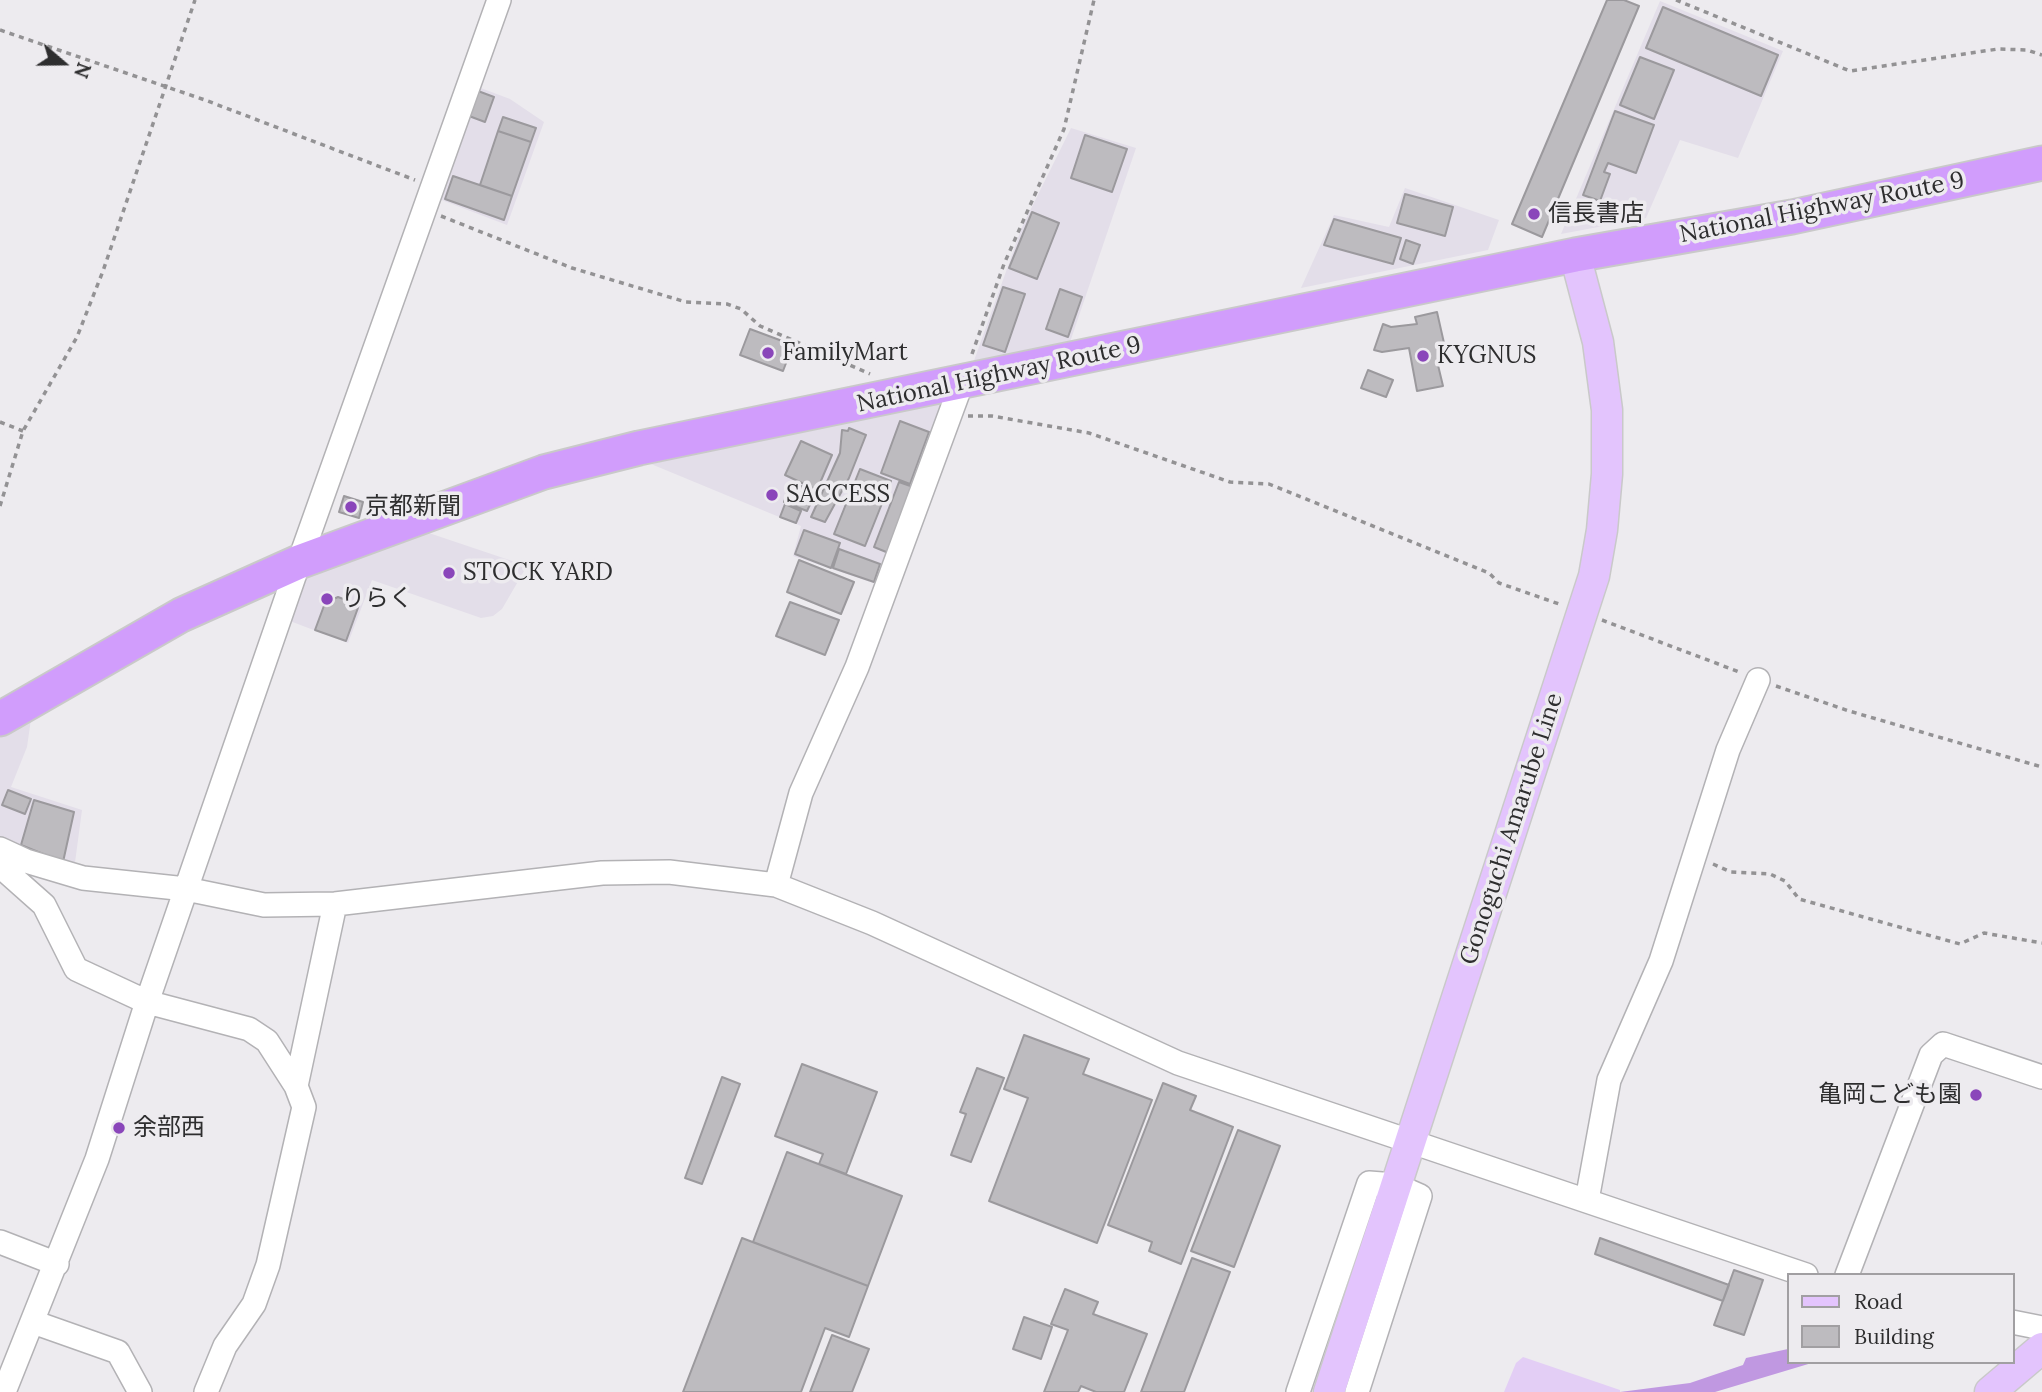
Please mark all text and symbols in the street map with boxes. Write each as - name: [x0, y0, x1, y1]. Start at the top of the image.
- north arrow: [28, 28, 98, 98]
- text: N: [69, 59, 97, 81]
- street label: National Highway Route 9: [1677, 166, 1967, 250]
- place label: 信長書店: [1548, 200, 1644, 228]
- marker: 信長書店: [1526, 206, 1542, 222]
- street label: National Highway Route 9: [854, 331, 1144, 419]
- place label: FamilyMart: [782, 339, 908, 367]
- place label: KYGNUS: [1437, 342, 1536, 370]
- marker: FamilyMart: [760, 345, 776, 361]
- marker: KYGNUS: [1415, 348, 1431, 364]
- place label: SACCESS: [786, 481, 890, 509]
- marker: SACCESS: [764, 487, 780, 503]
- place label: 京都新聞: [365, 493, 461, 521]
- marker: 京都新聞: [343, 499, 359, 515]
- place label: STOCK YARD: [463, 559, 613, 587]
- marker: STOCK YARD: [441, 565, 457, 581]
- place label: りらく: [341, 585, 413, 613]
- marker: りらく: [319, 591, 335, 607]
- street label: Gonoguchi Amarube Line: [1454, 690, 1570, 968]
- place label: 亀岡こども園: [1818, 1081, 1962, 1109]
- marker: 亀岡こども園: [1968, 1087, 1984, 1103]
- place label: 余部西: [133, 1114, 205, 1142]
- marker: 余部西: [111, 1120, 127, 1136]
- legend: [1786, 1273, 2014, 1364]
- text: Road: [1854, 1288, 1903, 1315]
- text: Building: [1854, 1323, 1934, 1350]

